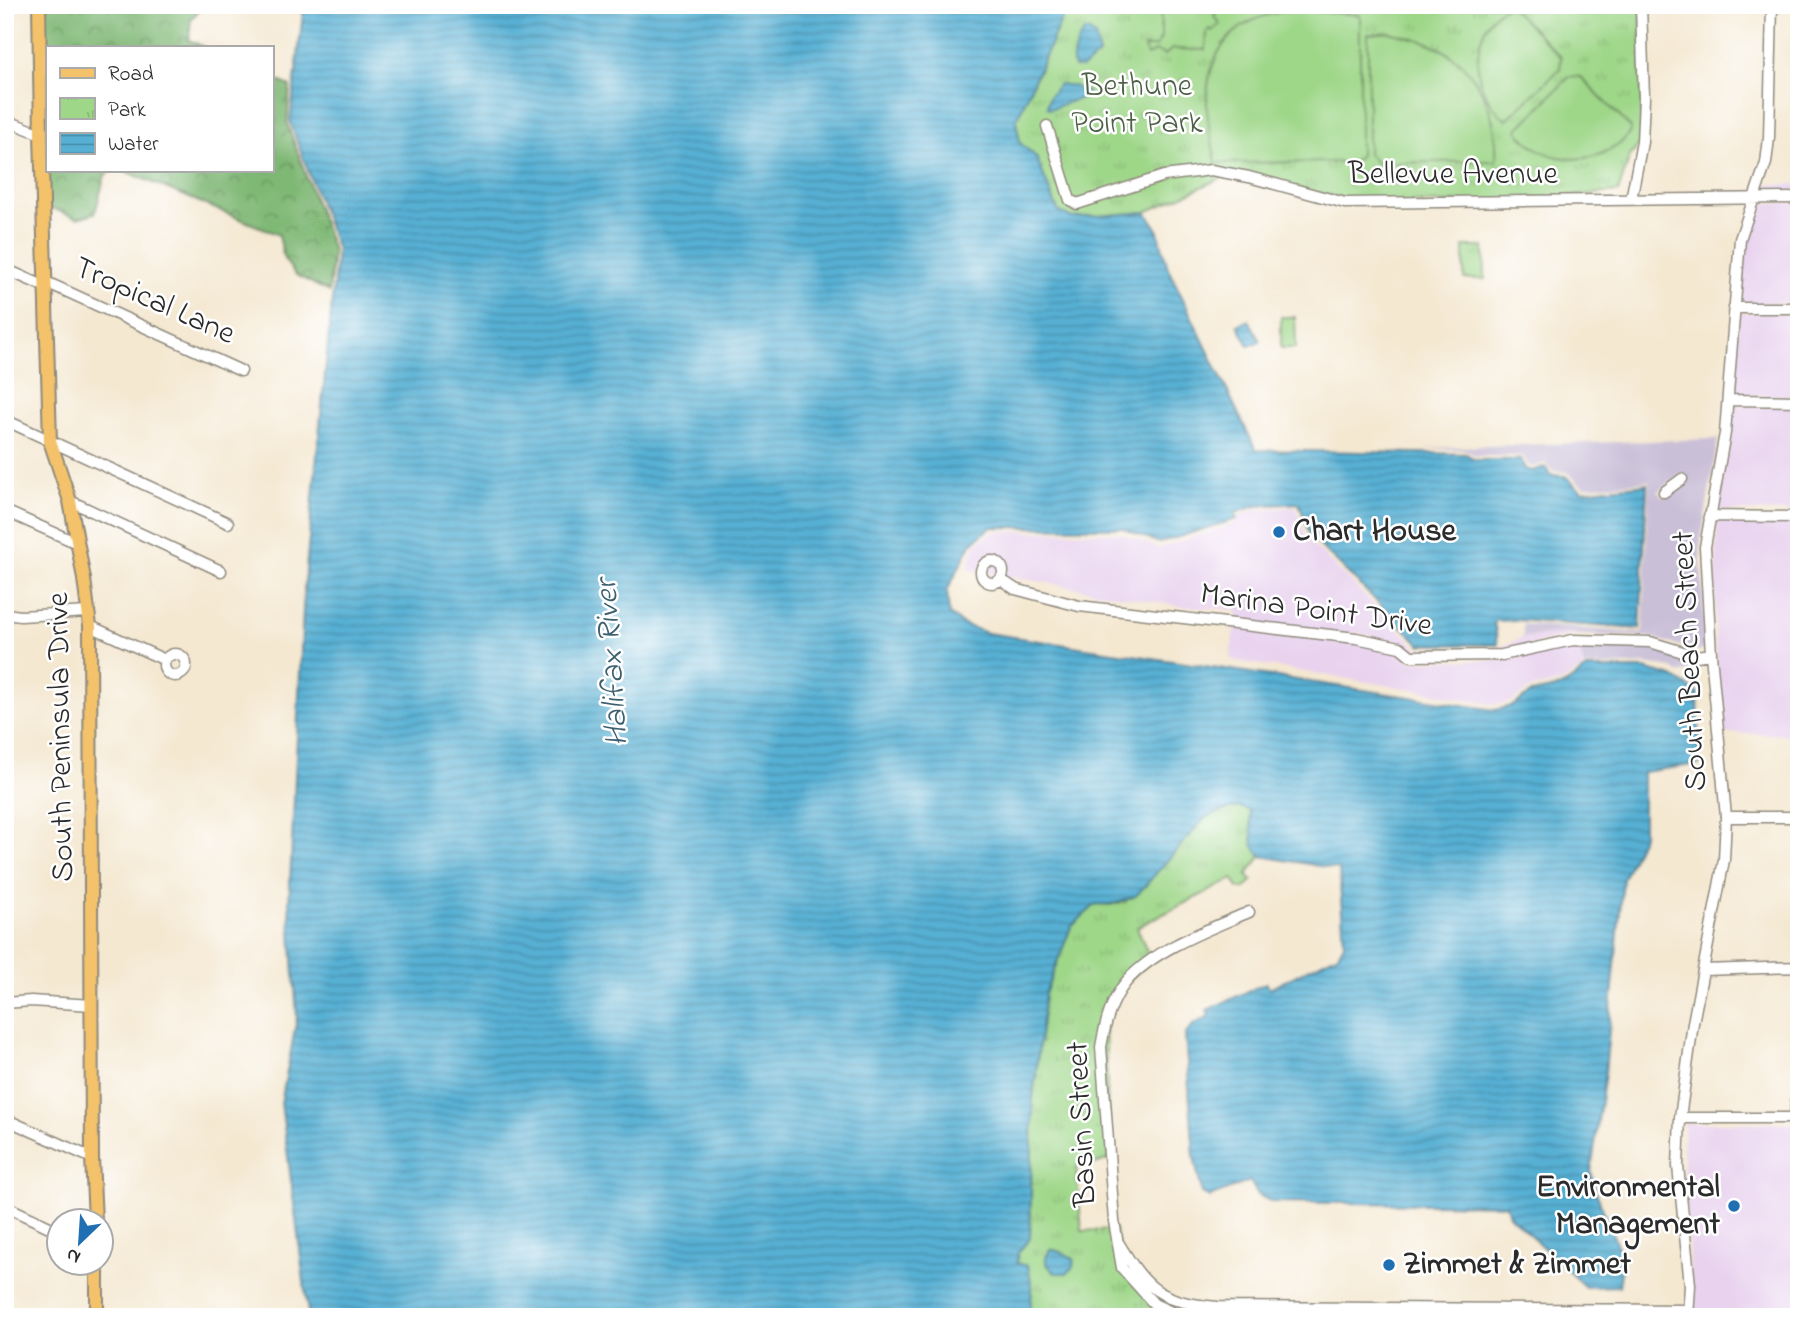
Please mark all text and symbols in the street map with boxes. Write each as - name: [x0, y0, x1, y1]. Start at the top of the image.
- legend: [46, 46, 273, 172]
- text: Road: [108, 60, 154, 90]
- park label: Bethune Point Park: [1071, 64, 1204, 148]
- text: Park: [108, 96, 147, 126]
- text: Water: [108, 130, 159, 160]
- street label: Bellevue Avenue: [1347, 152, 1558, 199]
- street label: Tropical Lane: [66, 246, 243, 359]
- place label: Chart House: [1293, 509, 1457, 556]
- marker: Chart House: [1271, 524, 1287, 540]
- street label: South Beach Street: [1661, 529, 1721, 792]
- street label: Marina Point Drive: [1197, 571, 1436, 651]
- water label: Halifax River: [583, 574, 643, 748]
- street label: South Peninsula Drive: [36, 591, 88, 882]
- street label: Basin Street: [1055, 1040, 1111, 1209]
- place label: Environmental Management: [1536, 1165, 1720, 1250]
- marker: Environmental Management: [1726, 1198, 1742, 1214]
- north arrow: [46, 1206, 116, 1276]
- text: N: [62, 1240, 85, 1270]
- place label: Zimmet & Zimmet: [1403, 1242, 1631, 1289]
- marker: Zimmet & Zimmet: [1381, 1257, 1397, 1273]

